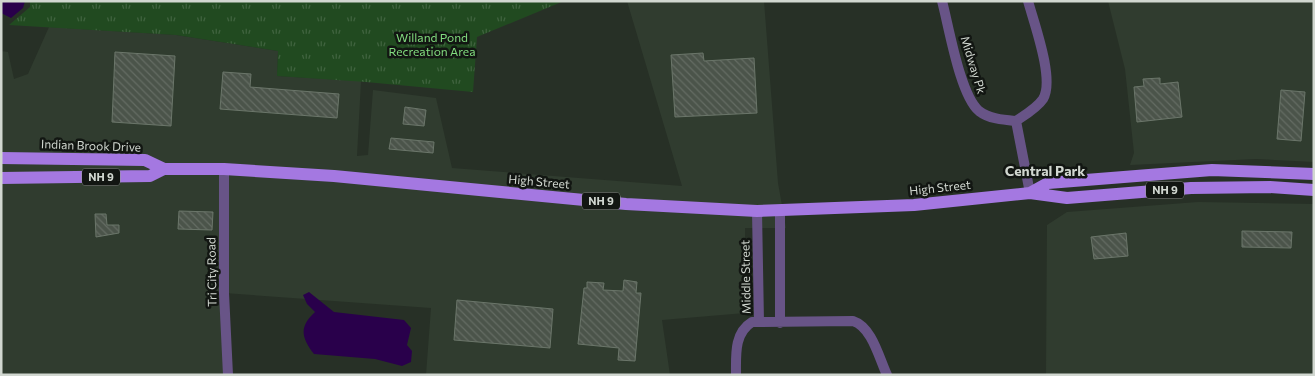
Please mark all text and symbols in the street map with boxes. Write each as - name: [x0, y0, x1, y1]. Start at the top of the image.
- park label: Willand Pond Recreation Area: [389, 30, 475, 58]
- street label: Midway Pk: [959, 34, 990, 96]
- street label: Indian Brook Drive: [41, 136, 141, 154]
- district label: Central Park: [1005, 162, 1085, 179]
- road number: NH 9: [82, 168, 120, 186]
- street label: High Street: [508, 171, 570, 191]
- street label: High Street: [908, 177, 971, 197]
- road number: NH 9: [1146, 182, 1184, 198]
- road number: NH 9: [582, 192, 620, 210]
- street label: Tri City Road: [203, 237, 219, 307]
- street label: Middle Street: [737, 240, 753, 314]

